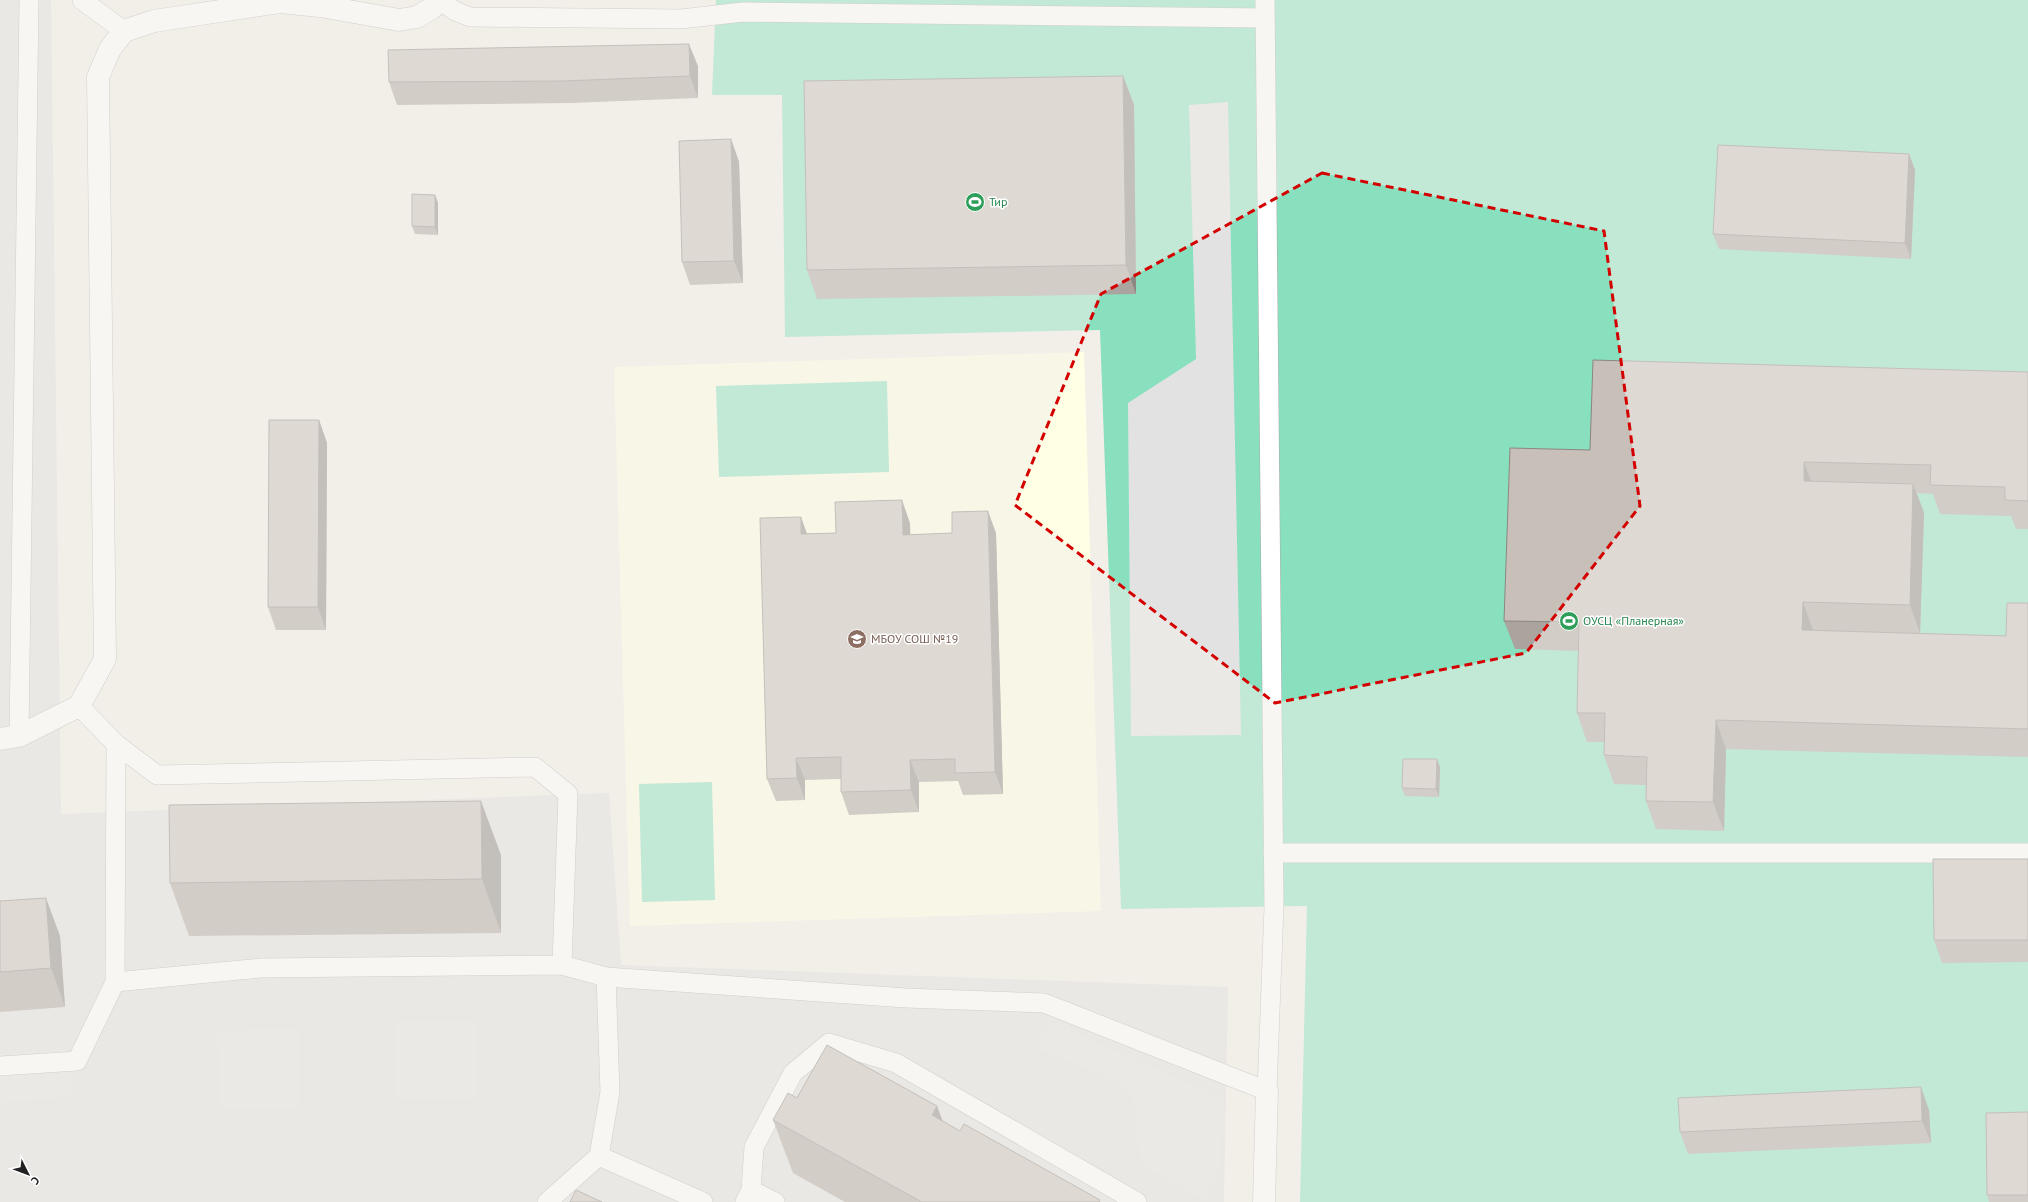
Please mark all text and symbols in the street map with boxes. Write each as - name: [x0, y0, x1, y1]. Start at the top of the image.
- sports icon: Тир: [964, 191, 986, 213]
- place label: Тир: [989, 194, 1007, 209]
- sports icon: ОУСЦ «Планерная»: [1558, 610, 1580, 632]
- place label: ОУСЦ «Планерная»: [1583, 613, 1684, 628]
- school or university icon: МБОУ СОШ №19: [846, 628, 868, 650]
- place label: МБОУ СОШ №19: [871, 631, 958, 646]
- north arrow: [8, 1154, 48, 1194]
- text: С: [28, 1174, 43, 1188]

